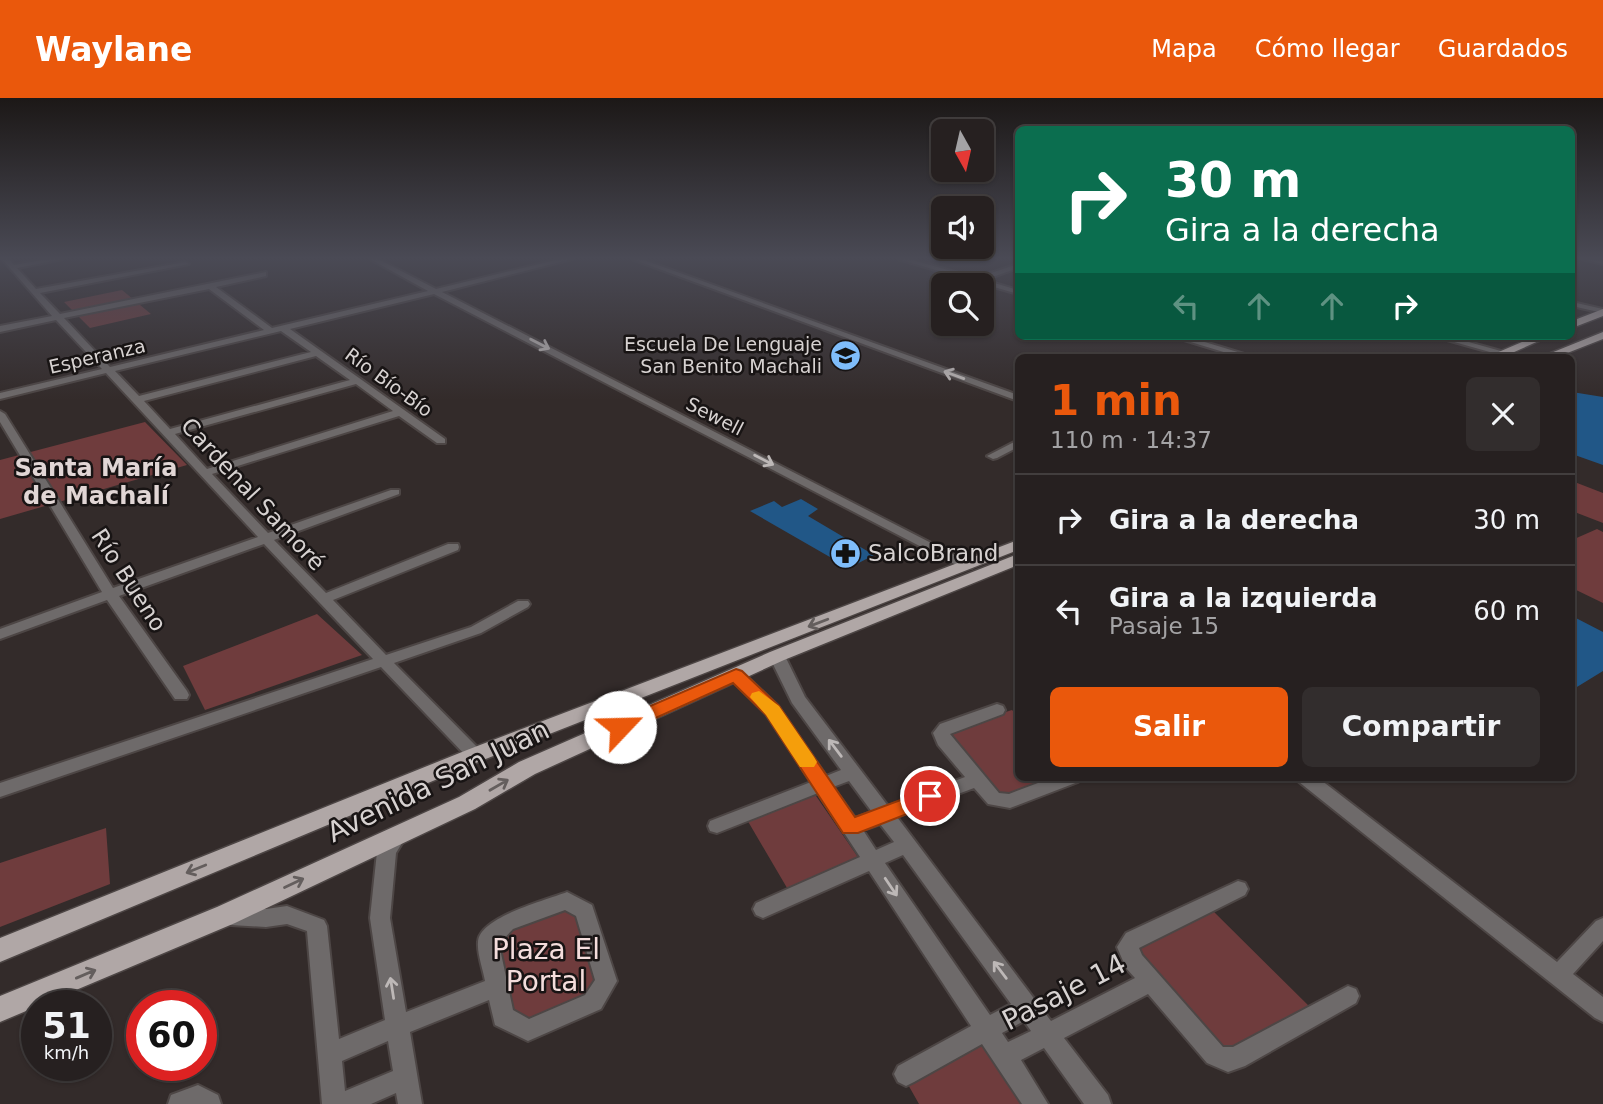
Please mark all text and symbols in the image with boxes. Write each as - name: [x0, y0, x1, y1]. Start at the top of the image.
- text: Waylane: [35, 30, 192, 69]
- text: Mapa: [1151, 35, 1217, 63]
- text: Cómo llegar: [1255, 35, 1400, 63]
- text: Guardados: [1438, 35, 1568, 63]
- north arrow: [931, 119, 994, 182]
- map controls: [931, 119, 994, 336]
- text: 30 m: [1165, 152, 1301, 209]
- icon: right: [1050, 154, 1141, 245]
- button: sound: [931, 196, 994, 259]
- text: Gira a la derecha: [1165, 211, 1440, 249]
- button: search: [931, 273, 994, 336]
- icon: left: [1167, 287, 1205, 325]
- icon: ahead: [1240, 287, 1278, 325]
- icon: ahead: [1313, 287, 1351, 325]
- icon: right: [1386, 287, 1424, 325]
- place label: Escuela De Lenguaje San Benito Machali: [624, 333, 822, 377]
- street label: Esperanza: [46, 334, 148, 378]
- one-way arrow: [529, 338, 550, 352]
- school or university icon: Escuela De Lenguaje San Benito Machali: [828, 338, 862, 372]
- street label: Río Bío-Bío: [341, 343, 437, 421]
- one-way arrow: [944, 368, 966, 380]
- text: 1 min: [1050, 376, 1182, 425]
- button: close: [1466, 377, 1540, 451]
- street label: Sewell: [683, 392, 747, 440]
- street label: Cardenal Samoré: [176, 413, 330, 575]
- text: 110 m · 14:37: [1050, 427, 1212, 453]
- district label: Santa María de Machalí: [15, 454, 177, 510]
- one-way arrow: [753, 454, 774, 468]
- icon: right: [1050, 501, 1088, 539]
- text: Gira a la derecha: [1109, 505, 1359, 535]
- text: 30 m: [1473, 505, 1540, 535]
- street label: Río Bueno: [86, 524, 172, 636]
- pharmacy icon: SalcoBrand: [828, 536, 862, 570]
- place label: SalcoBrand: [868, 540, 998, 566]
- text: Gira a la izquierda: [1109, 583, 1377, 613]
- icon: left: [1050, 592, 1088, 630]
- text: 60 m: [1473, 596, 1540, 626]
- text: Pasaje 15: [1109, 613, 1219, 639]
- one-way arrow: [807, 617, 829, 630]
- button: Salir: [1050, 687, 1288, 767]
- button: Compartir: [1302, 687, 1540, 767]
- position arrow: [583, 690, 657, 764]
- street label: Avenida San Juan: [321, 713, 555, 849]
- one-way arrow: [828, 739, 842, 758]
- pin: [900, 766, 960, 826]
- one-way arrow: [489, 777, 509, 791]
- icon: arrive: [911, 777, 949, 815]
- one-way arrow: [186, 863, 208, 876]
- one-way arrow: [283, 876, 304, 889]
- one-way arrow: [884, 877, 898, 896]
- park label: Plaza El Portal: [492, 933, 600, 998]
- street label: Pasaje 14: [997, 947, 1131, 1037]
- one-way arrow: [993, 961, 1008, 980]
- one-way arrow: [74, 966, 96, 979]
- one-way arrow: [385, 977, 398, 1000]
- speed limit sign: 60: [126, 990, 217, 1081]
- text: 51: [42, 1006, 91, 1046]
- text: km/h: [44, 1042, 89, 1063]

